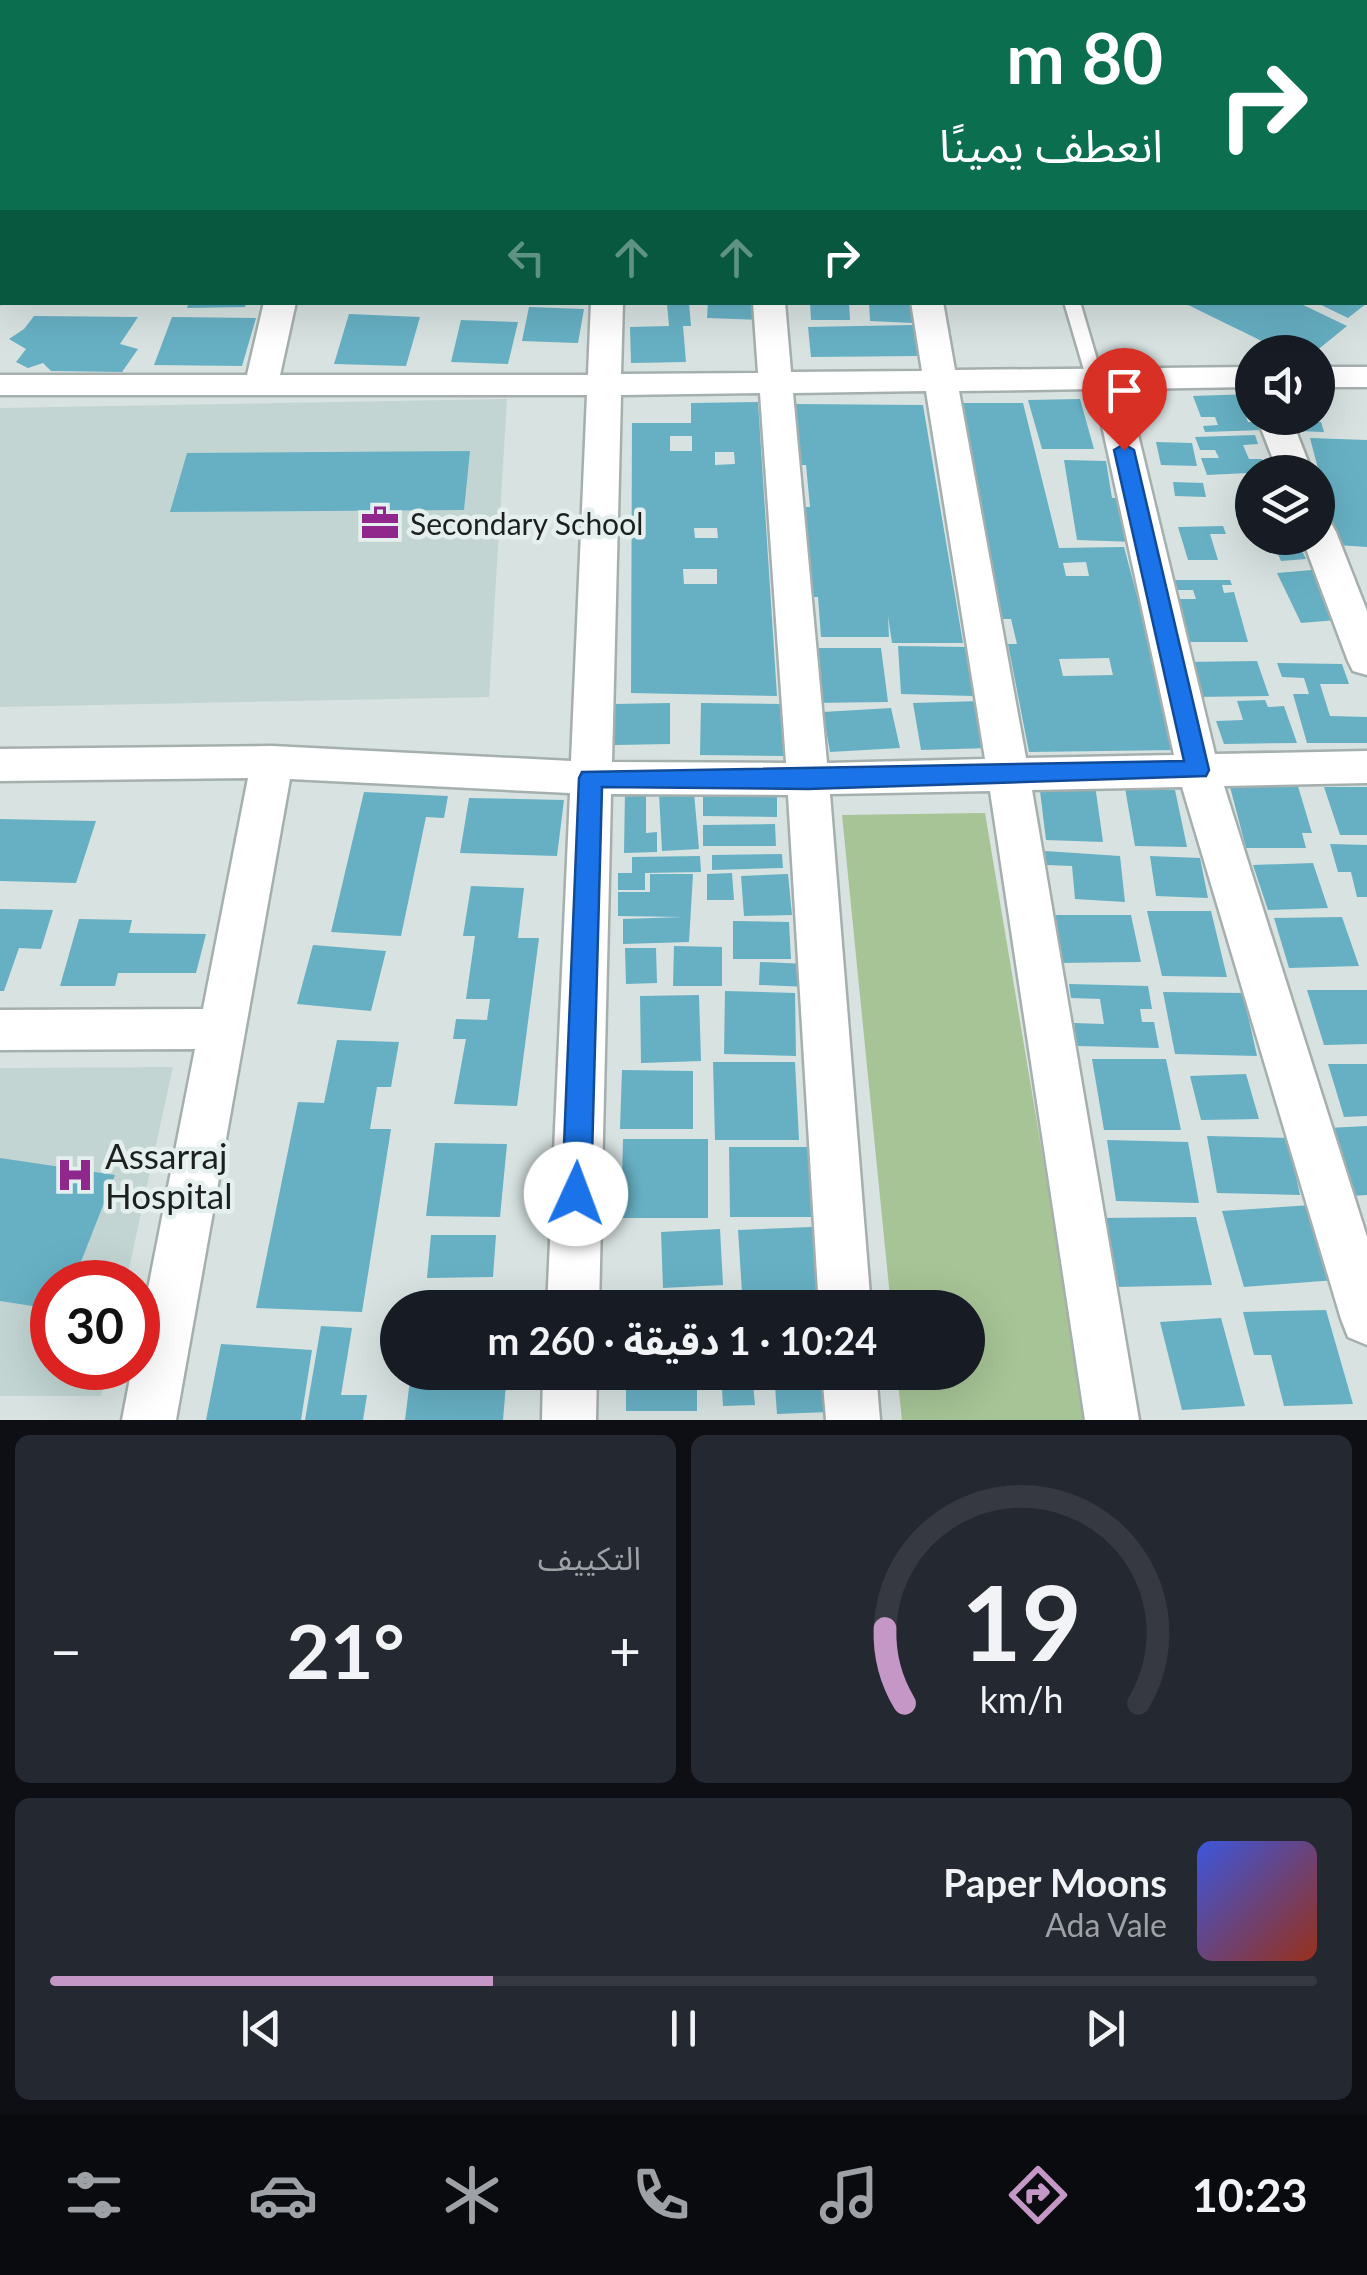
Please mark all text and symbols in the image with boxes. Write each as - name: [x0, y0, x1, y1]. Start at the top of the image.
- text: 80 m: [1006, 15, 1163, 99]
- icon: right: [1198, 40, 1328, 170]
- text: انعطف يمينًا: [939, 118, 1163, 172]
- icon: left: [499, 230, 554, 285]
- icon: ahead: [604, 230, 659, 285]
- icon: ahead: [709, 230, 764, 285]
- icon: right: [814, 230, 869, 285]
- map controls: [1235, 335, 1335, 555]
- button: sound: [1235, 335, 1335, 435]
- pin: [1082, 348, 1167, 451]
- icon: arrive: [1097, 363, 1152, 418]
- button: layers: [1235, 455, 1335, 555]
- office icon: Secondary School: [359, 502, 401, 544]
- place label: Secondary School: [410, 505, 643, 541]
- place label: Assarraj Hospital: [105, 1134, 232, 1216]
- position arrow: [524, 1142, 628, 1246]
- hospital icon: Assarraj Hospital: [54, 1154, 96, 1196]
- speed limit sign: 30: [30, 1260, 160, 1390]
- text: 10:24 · 1 دقيقة · 260 m: [488, 1317, 877, 1363]
- text: التكييف: [538, 1538, 641, 1577]
- text: 19: [961, 1558, 1082, 1683]
- text: 21°: [286, 1605, 405, 1695]
- text: −: [50, 1617, 82, 1683]
- text: +: [609, 1617, 641, 1683]
- text: km/h: [980, 1678, 1063, 1721]
- text: Paper Moons: [943, 1859, 1167, 1905]
- text: Ada Vale: [1045, 1905, 1167, 1944]
- icon: previous: [234, 2001, 289, 2056]
- icon: pause: [656, 2001, 711, 2056]
- icon: next: [1078, 2001, 1133, 2056]
- icon: filters: [59, 2160, 129, 2230]
- icon: car: [248, 2160, 318, 2230]
- icon: climate: [437, 2160, 507, 2230]
- icon: phone: [626, 2160, 696, 2230]
- icon: music: [814, 2160, 884, 2230]
- icon: directions: [1003, 2160, 1073, 2230]
- text: 10:23: [1192, 2168, 1308, 2222]

